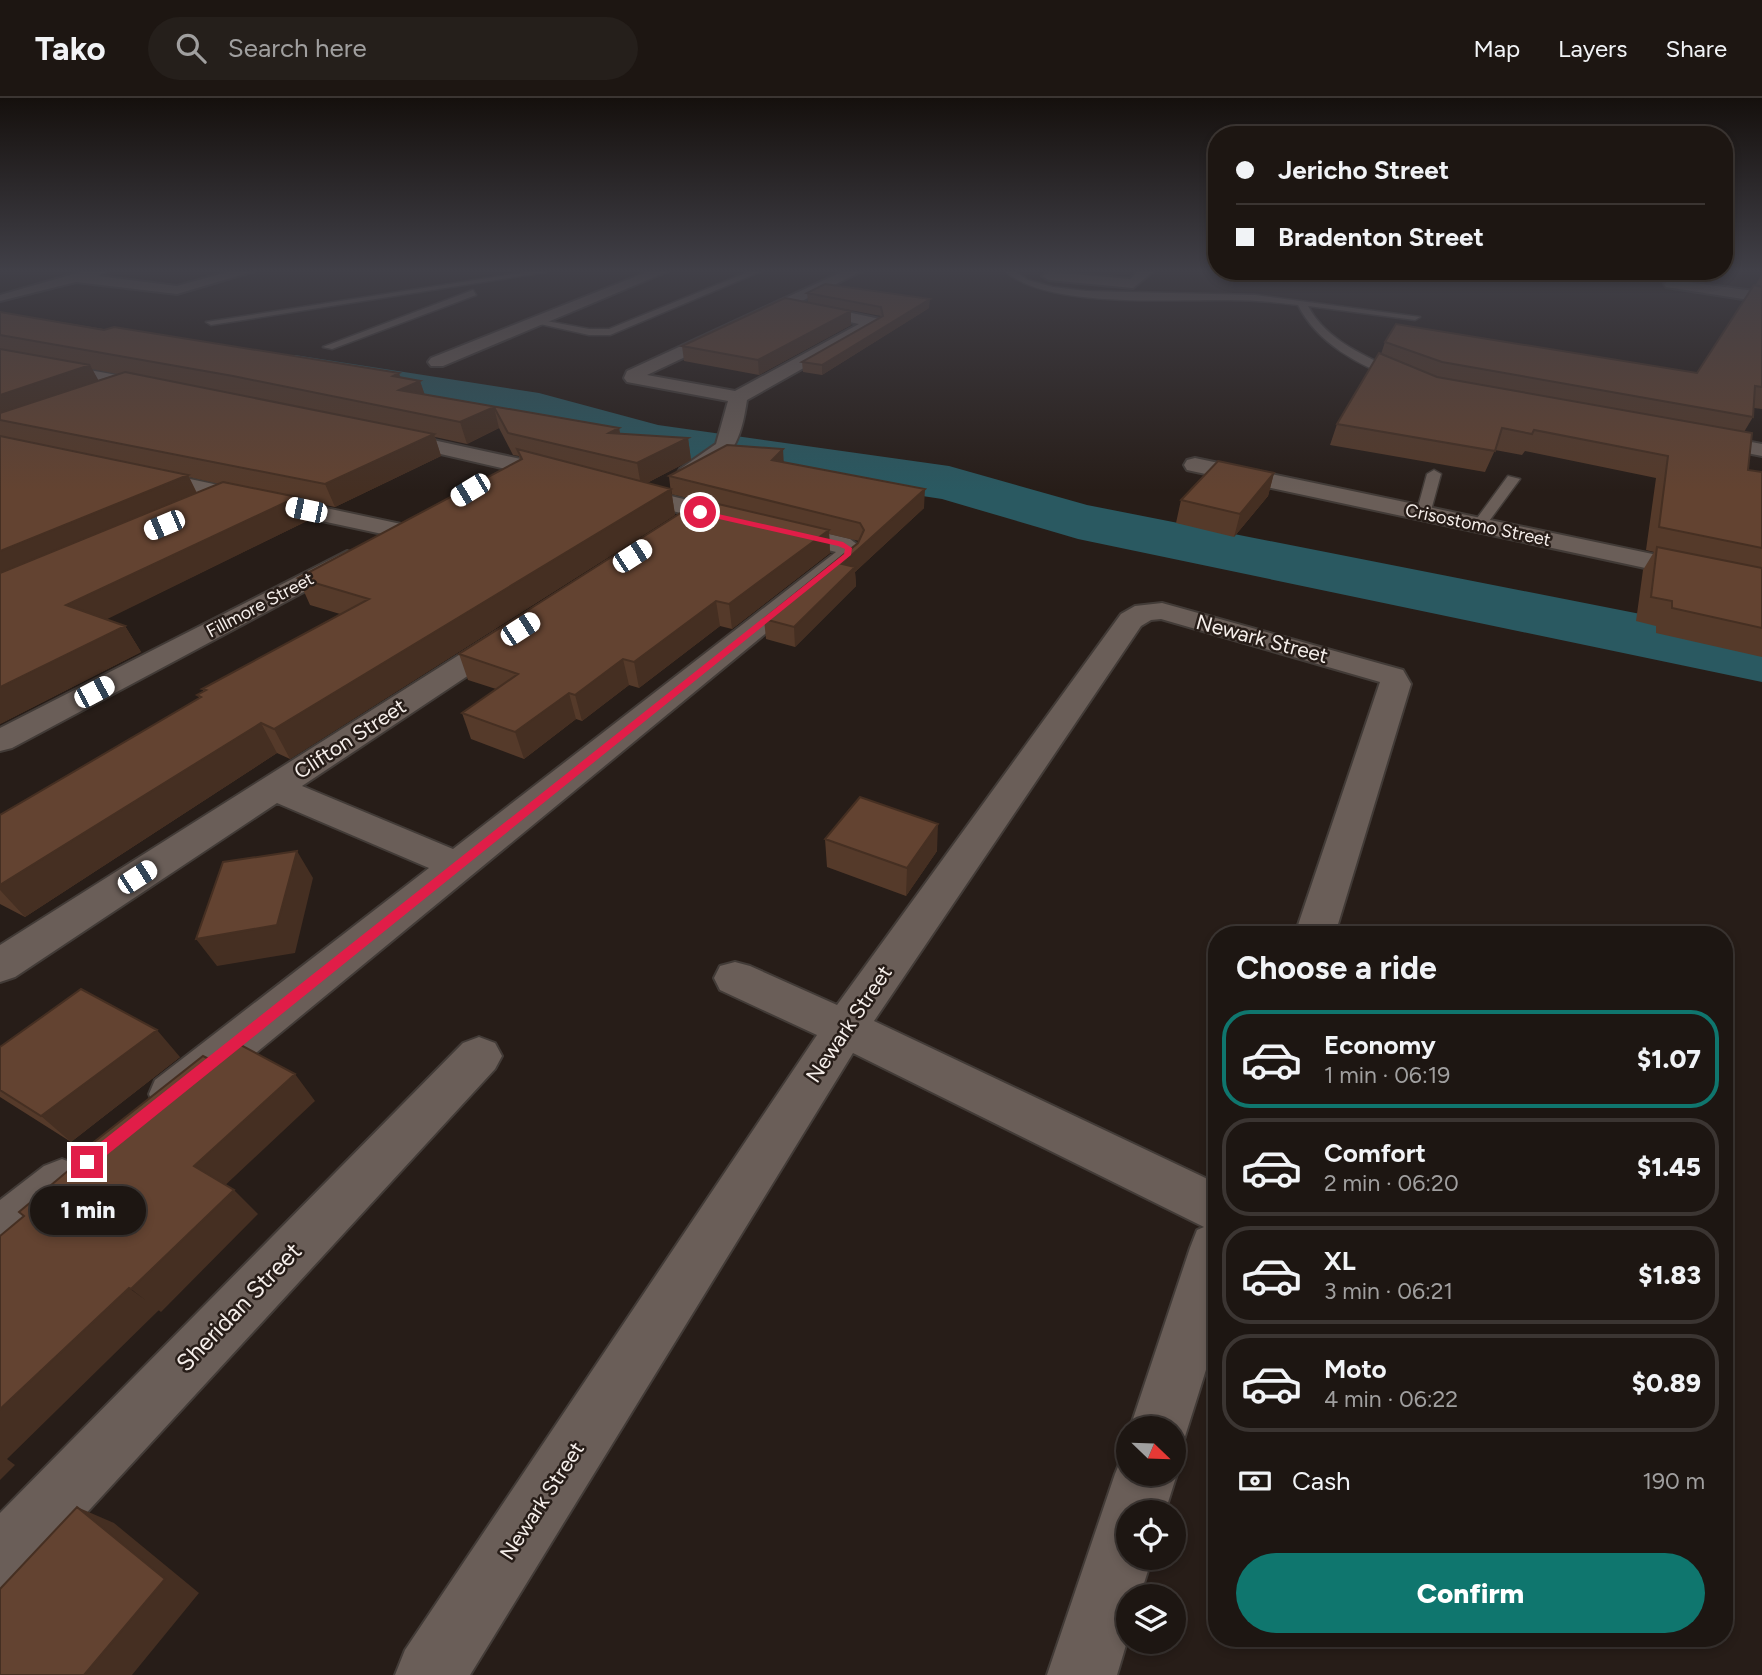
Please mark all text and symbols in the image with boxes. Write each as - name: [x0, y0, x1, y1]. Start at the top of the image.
- search box: [148, 17, 638, 80]
- text: Tako: [35, 29, 106, 68]
- icon: search: [172, 29, 210, 67]
- text: Search here: [228, 32, 367, 64]
- text: Map: [1473, 34, 1520, 63]
- text: Layers: [1558, 34, 1627, 63]
- text: Share: [1665, 34, 1727, 63]
- text: Jericho Street: [1278, 154, 1449, 186]
- text: Bradenton Street: [1278, 221, 1484, 253]
- car: [447, 470, 494, 510]
- car: [284, 495, 329, 525]
- route start: [684, 496, 716, 528]
- street label: Crisostomo Street: [1403, 499, 1553, 551]
- car: [141, 507, 188, 543]
- car: [609, 536, 656, 576]
- street label: Fillmore Street: [203, 567, 318, 643]
- car: [497, 609, 544, 649]
- street label: Newark Street: [1193, 609, 1331, 668]
- car: [71, 673, 118, 711]
- street label: Clifton Street: [289, 693, 410, 784]
- car: [114, 857, 161, 897]
- text: Choose a ride: [1236, 949, 1437, 987]
- street label: Newark Street: [800, 960, 897, 1087]
- icon: car: [1240, 1028, 1303, 1091]
- text: Economy: [1324, 1029, 1436, 1061]
- text: $1.07: [1637, 1043, 1701, 1075]
- text: 1 min · 06:19: [1324, 1061, 1450, 1089]
- icon: car: [1240, 1136, 1303, 1199]
- text: Comfort: [1324, 1137, 1426, 1169]
- route end: [71, 1146, 103, 1178]
- text: $1.45: [1637, 1151, 1701, 1183]
- text: 2 min · 06:20: [1324, 1169, 1459, 1197]
- callout: 1 min: [29, 1186, 145, 1236]
- text: 1 min: [61, 1196, 115, 1224]
- street label: Sheridan Street: [170, 1236, 307, 1377]
- icon: car: [1240, 1244, 1303, 1307]
- text: XL: [1324, 1245, 1356, 1277]
- text: $1.83: [1638, 1259, 1701, 1291]
- text: 3 min · 06:21: [1324, 1277, 1453, 1305]
- icon: car: [1240, 1352, 1303, 1415]
- text: Moto: [1324, 1353, 1387, 1385]
- text: $0.89: [1632, 1367, 1701, 1399]
- text: 4 min · 06:22: [1324, 1385, 1458, 1413]
- north arrow: [1116, 1416, 1186, 1486]
- map controls: [1116, 1416, 1186, 1654]
- street label: Newark Street: [494, 1437, 589, 1564]
- icon: cash: [1236, 1462, 1274, 1500]
- text: Cash: [1292, 1465, 1351, 1497]
- text: 190 m: [1642, 1467, 1705, 1495]
- button: locate: [1116, 1500, 1186, 1570]
- button: Confirm: [1236, 1553, 1705, 1633]
- button: layers: [1116, 1584, 1186, 1654]

